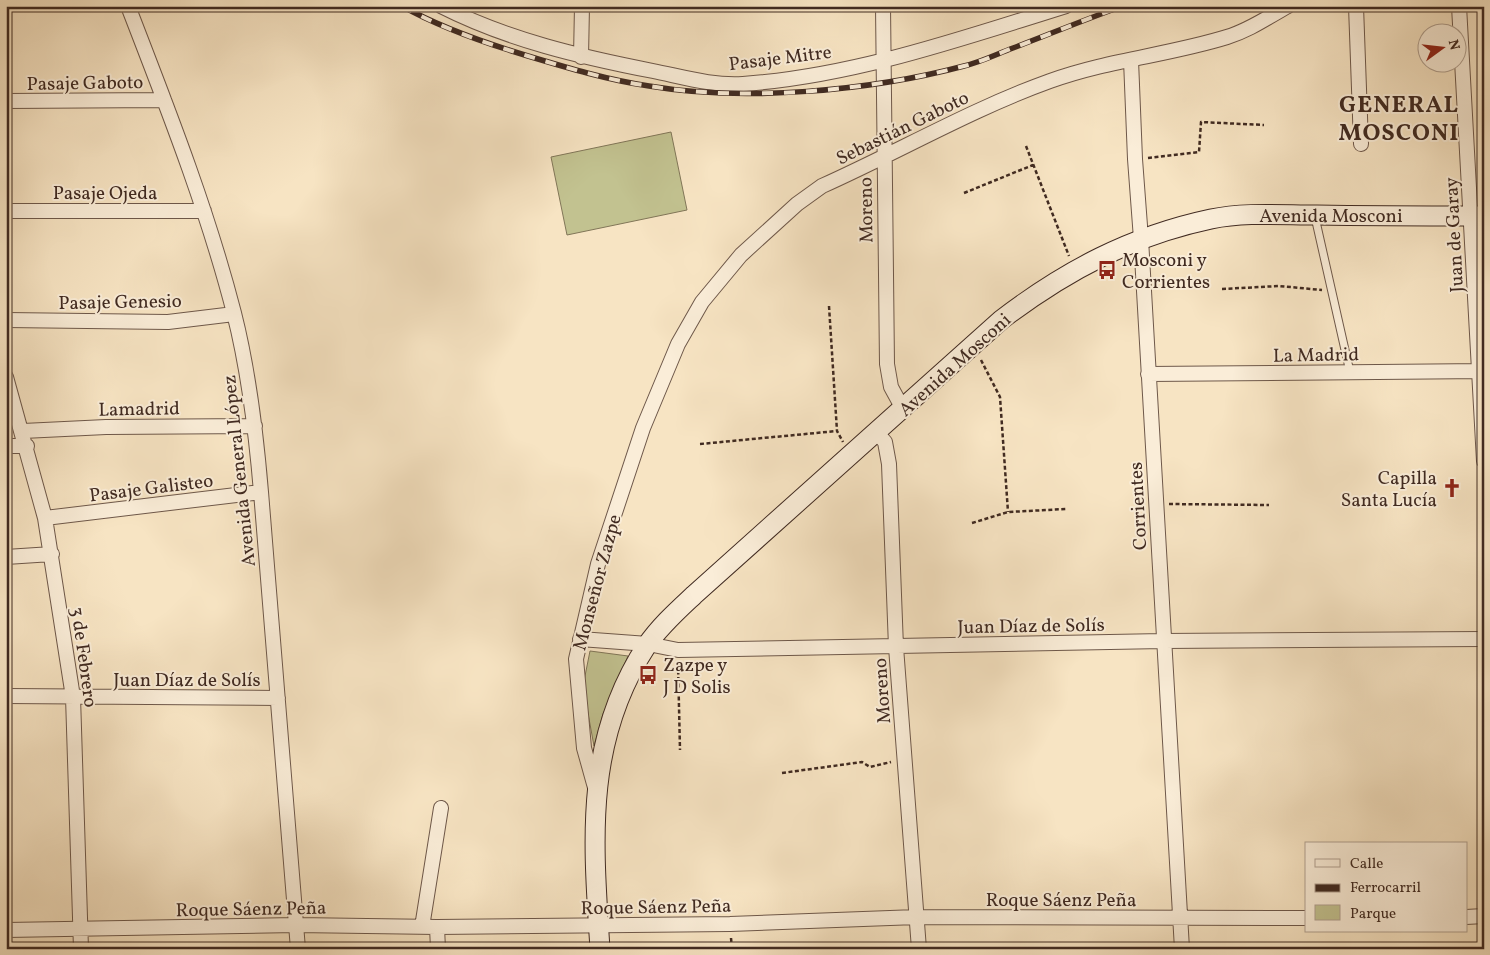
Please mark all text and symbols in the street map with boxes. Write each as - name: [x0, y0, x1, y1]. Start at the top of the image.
- north arrow: [1418, 22, 1468, 72]
- text: N: [1443, 38, 1464, 52]
- street label: Pasaje Mitre: [727, 40, 833, 78]
- street label: Pasaje Gaboto: [26, 70, 144, 98]
- street label: Sebastián Gaboto: [832, 85, 974, 172]
- district label: GENERAL MOSCONI: [1339, 89, 1459, 151]
- street label: Moreno: [853, 177, 881, 243]
- street label: Juan de Garay: [1439, 177, 1471, 293]
- street label: Pasaje Ojeda: [53, 181, 157, 207]
- street label: Avenida Mosconi: [1259, 204, 1403, 230]
- place label: Mosconi y Corrientes: [1122, 248, 1210, 296]
- bus stop icon: Mosconi y Corrientes: [1096, 259, 1118, 281]
- street label: Pasaje Genesio: [58, 289, 182, 317]
- street label: Avenida Mosconi: [893, 308, 1018, 423]
- street label: La Madrid: [1273, 342, 1359, 370]
- street label: Avenida General López: [217, 374, 263, 568]
- street label: Lamadrid: [98, 396, 180, 424]
- street label: Corrientes: [1124, 461, 1154, 551]
- place label: Capilla Santa Lucía: [1341, 466, 1437, 514]
- street label: Pasaje Galisteo: [88, 468, 215, 509]
- church icon: Capilla Santa Lucía: [1441, 477, 1463, 499]
- street label: Monseñor Zazpe: [567, 512, 629, 653]
- street label: 3 de Febrero: [63, 605, 103, 709]
- street label: Juan Díaz de Solís: [957, 613, 1105, 641]
- place label: Zazpe y J D Solis: [663, 653, 731, 701]
- street label: Moreno: [868, 657, 898, 725]
- bus stop icon: Zazpe y J D Solis: [637, 664, 659, 686]
- street label: Juan Díaz de Solís: [113, 668, 261, 694]
- legend: [1305, 842, 1468, 932]
- text: Calle: [1350, 854, 1383, 875]
- text: Ferrocarril: [1350, 878, 1421, 899]
- street label: Roque Sáenz Peña: [986, 888, 1136, 914]
- street label: Roque Sáenz Peña: [580, 894, 732, 922]
- street label: Roque Sáenz Peña: [175, 896, 327, 924]
- text: Parque: [1350, 904, 1396, 925]

